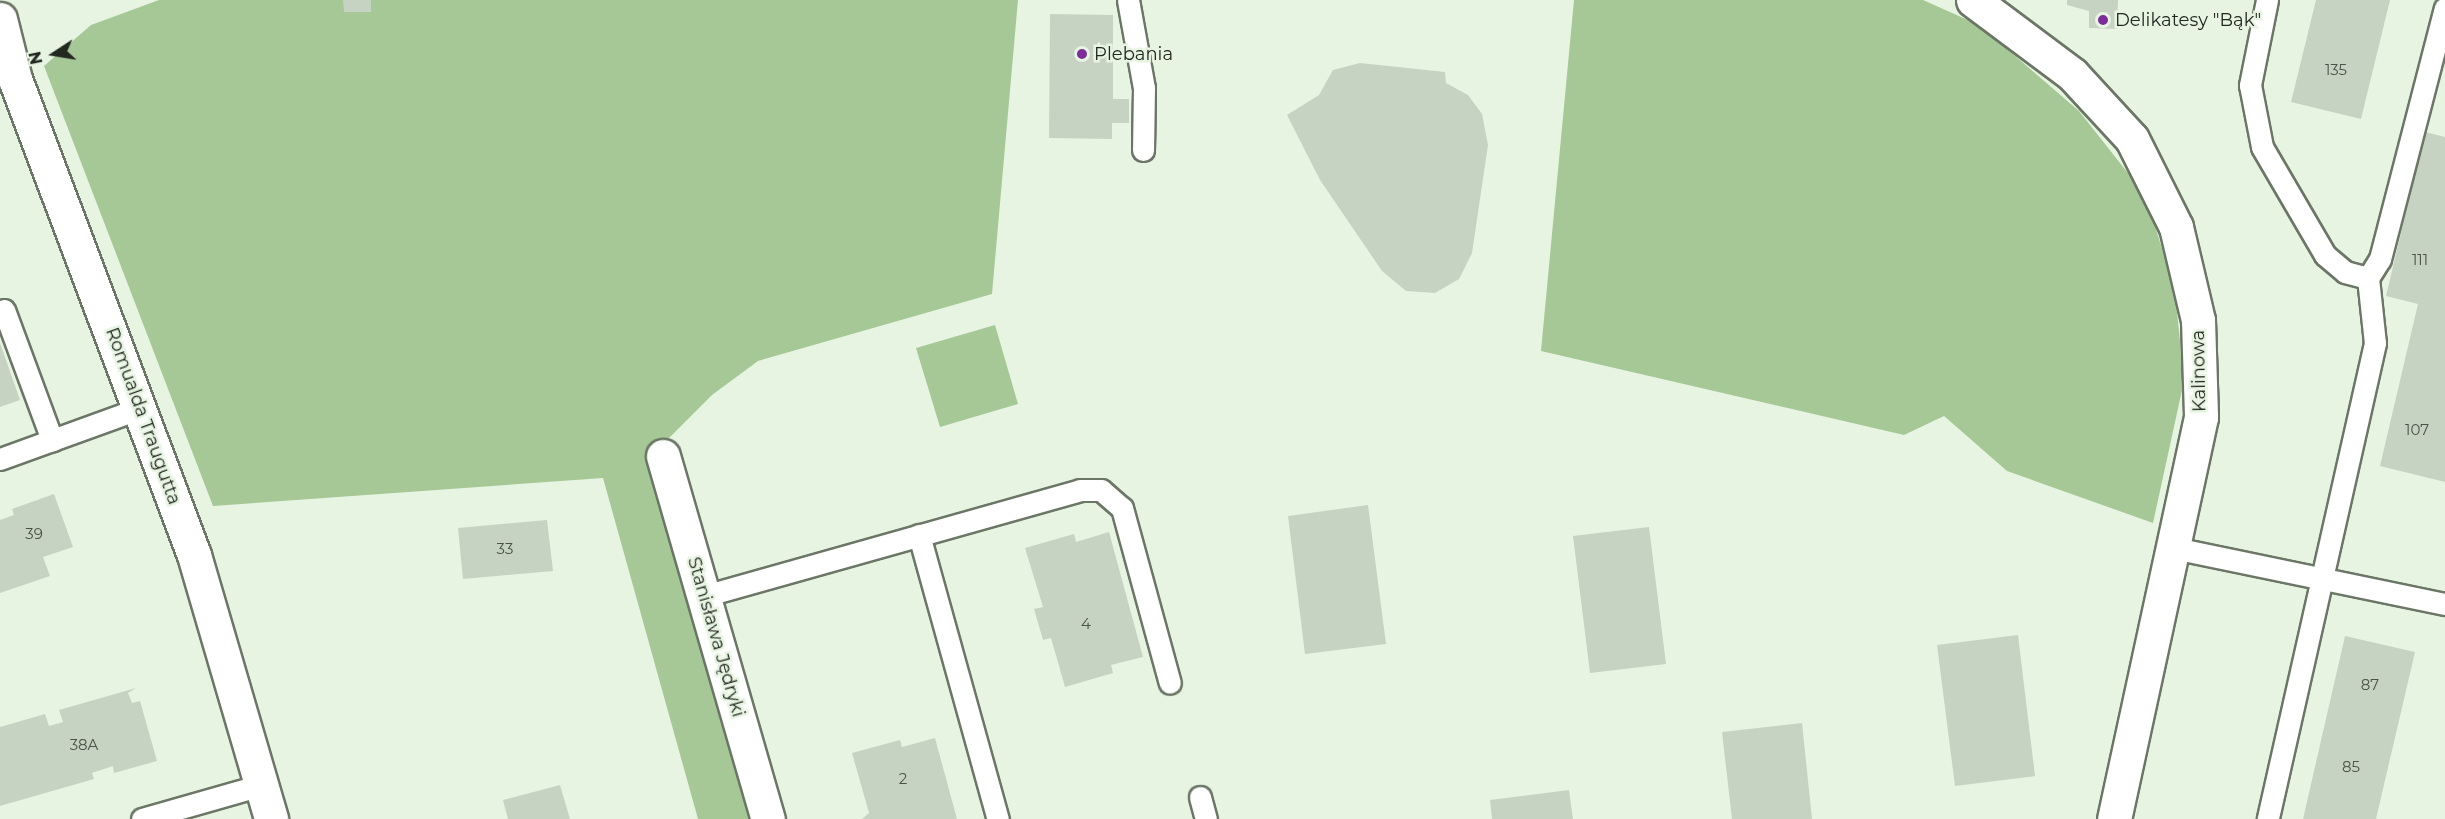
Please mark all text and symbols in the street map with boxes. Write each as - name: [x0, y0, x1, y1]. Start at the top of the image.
- place label: Delikatesy "Bąk": [2115, 9, 2261, 31]
- marker: Delikatesy "Bąk": [2096, 13, 2110, 27]
- north arrow: [24, 24, 84, 84]
- place label: Plebania: [1094, 43, 1173, 65]
- marker: Plebania: [1075, 47, 1089, 61]
- text: N: [25, 50, 47, 66]
- house number: 135: [2325, 61, 2347, 79]
- house number: 111: [2412, 251, 2428, 269]
- street label: Romualda Traugutta: [101, 325, 185, 507]
- street label: Kalinowa: [2187, 330, 2211, 412]
- house number: 107: [2405, 421, 2429, 439]
- house number: 39: [25, 525, 43, 543]
- house number: 33: [497, 540, 513, 558]
- street label: Stanisława Jędryki: [683, 555, 749, 719]
- house number: 4: [1081, 615, 1091, 633]
- house number: 87: [2361, 676, 2379, 694]
- house number: 38A: [70, 736, 98, 754]
- house number: 85: [2342, 758, 2360, 776]
- house number: 2: [899, 770, 907, 788]

